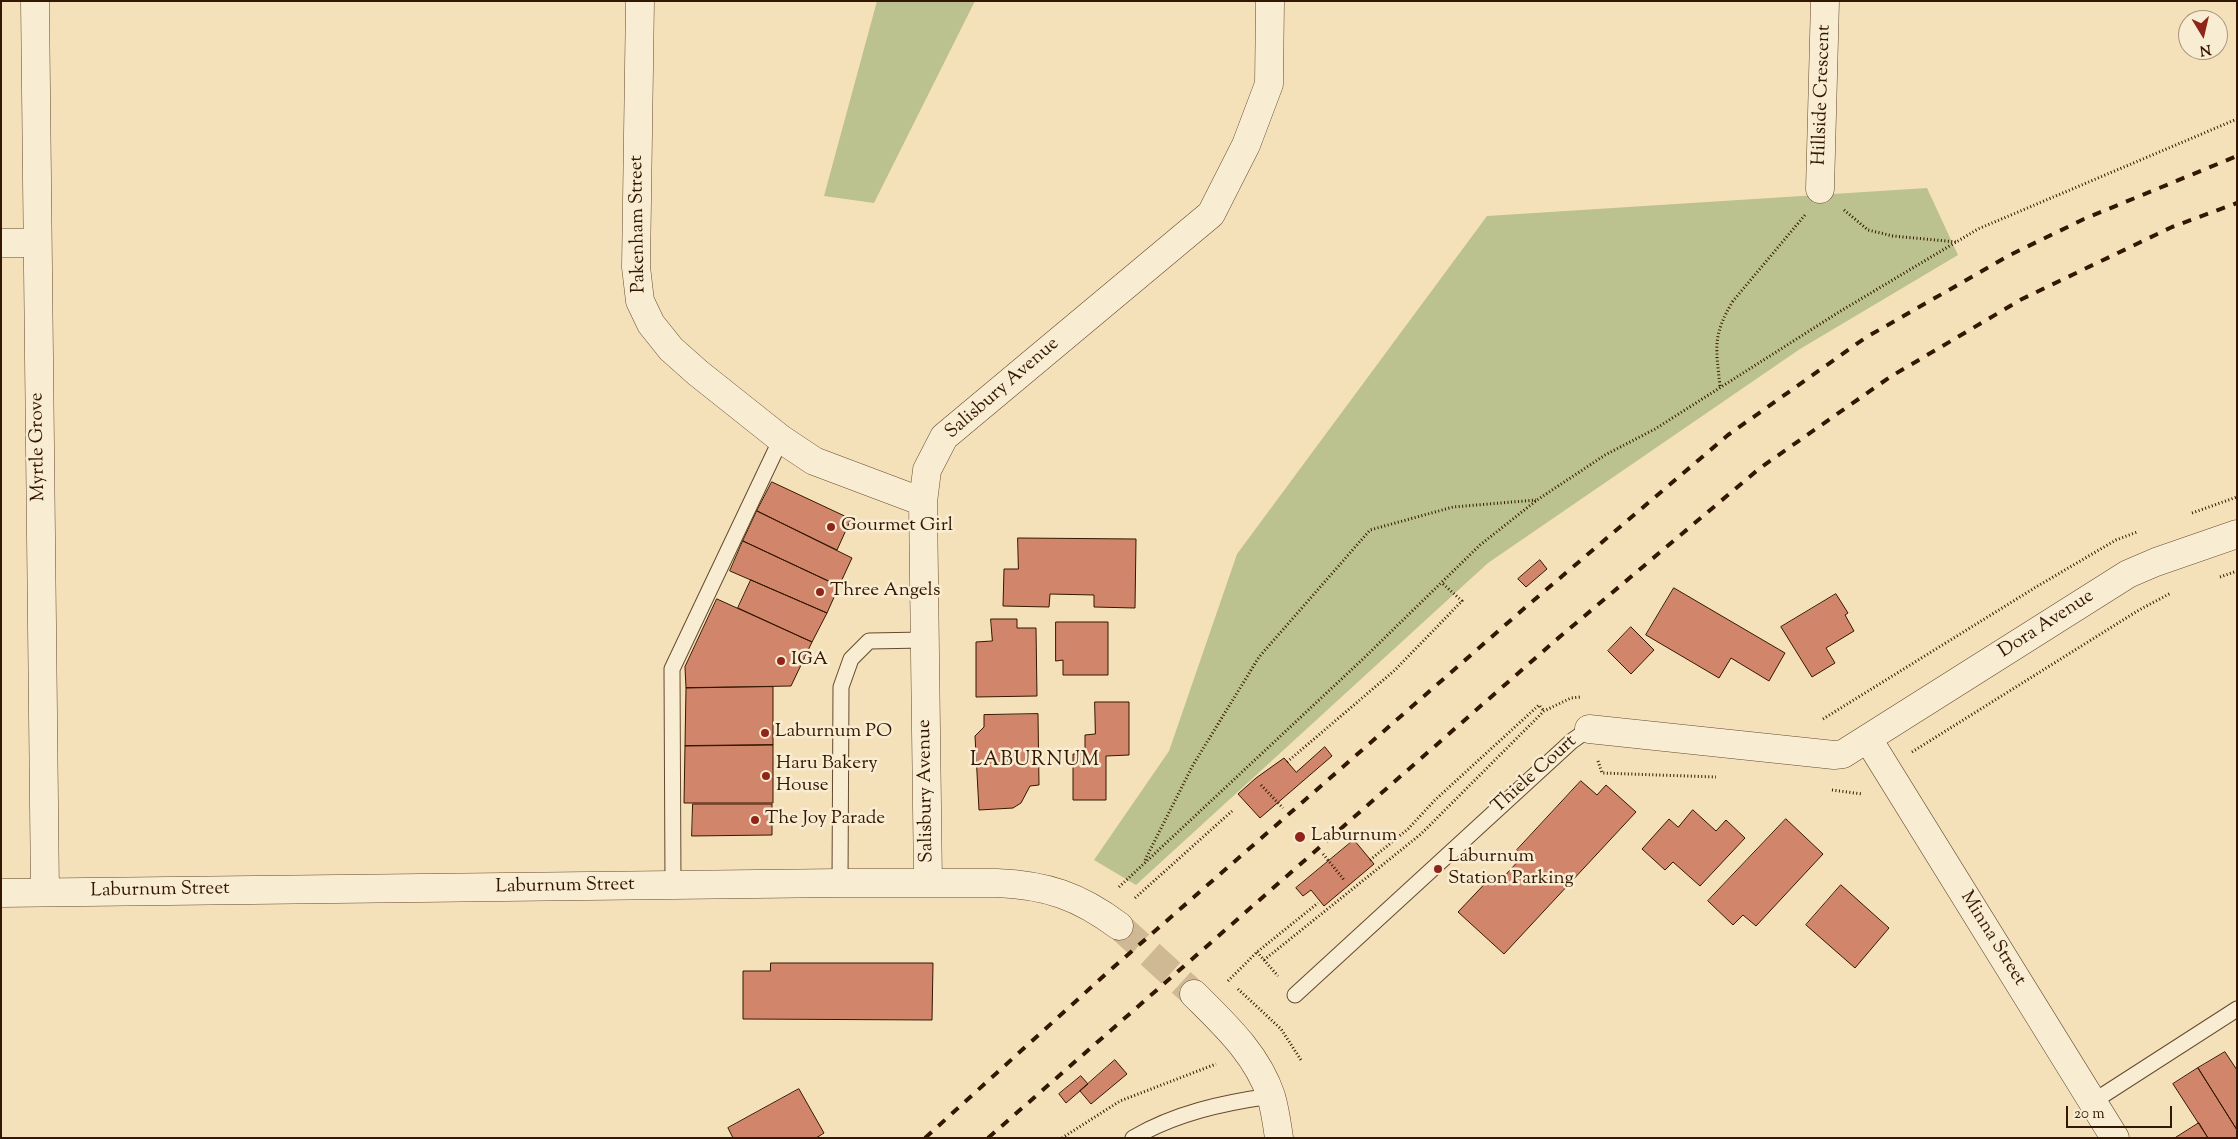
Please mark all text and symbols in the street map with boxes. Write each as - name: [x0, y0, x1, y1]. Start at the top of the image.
- north arrow: [2178, 10, 2228, 60]
- street label: Hillside Crescent: [1809, 24, 1837, 166]
- text: N: [2198, 38, 2212, 60]
- street label: Pakenham Street: [626, 155, 652, 293]
- street label: Salisbury Avenue: [941, 333, 1065, 445]
- street label: Myrtle Grove: [27, 392, 51, 502]
- place label: Gourmet Girl: [841, 516, 953, 538]
- marker: Gourmet Girl: [825, 521, 837, 533]
- place label: Three Angels: [830, 581, 940, 603]
- marker: Three Angels: [814, 586, 826, 598]
- street label: Dora Avenue: [1995, 586, 2099, 664]
- place label: IGA: [791, 650, 828, 672]
- marker: IGA: [775, 655, 787, 667]
- street label: Salisbury Avenue: [914, 719, 940, 863]
- place label: Laburnum PO: [775, 722, 892, 744]
- marker: Laburnum PO: [759, 727, 771, 739]
- street label: Thiele Court: [1488, 731, 1582, 819]
- district label: LABURNUM: [969, 750, 1101, 774]
- place label: Haru Bakery House: [776, 754, 878, 798]
- marker: Haru Bakery House: [760, 770, 772, 782]
- place label: The Joy Parade: [765, 809, 885, 831]
- marker: The Joy Parade: [749, 814, 761, 826]
- place label: Laburnum: [1311, 826, 1397, 848]
- marker: Laburnum: [1293, 830, 1307, 844]
- place label: Laburnum Station Parking: [1448, 847, 1574, 891]
- marker: Laburnum Station Parking: [1432, 863, 1444, 875]
- street label: Laburnum Street: [495, 874, 635, 900]
- street label: Laburnum Street: [90, 878, 230, 904]
- street label: Minna Street: [1954, 888, 2030, 990]
- scale bar: [2068, 1096, 2174, 1128]
- text: 20 m: [2074, 1104, 2105, 1125]

